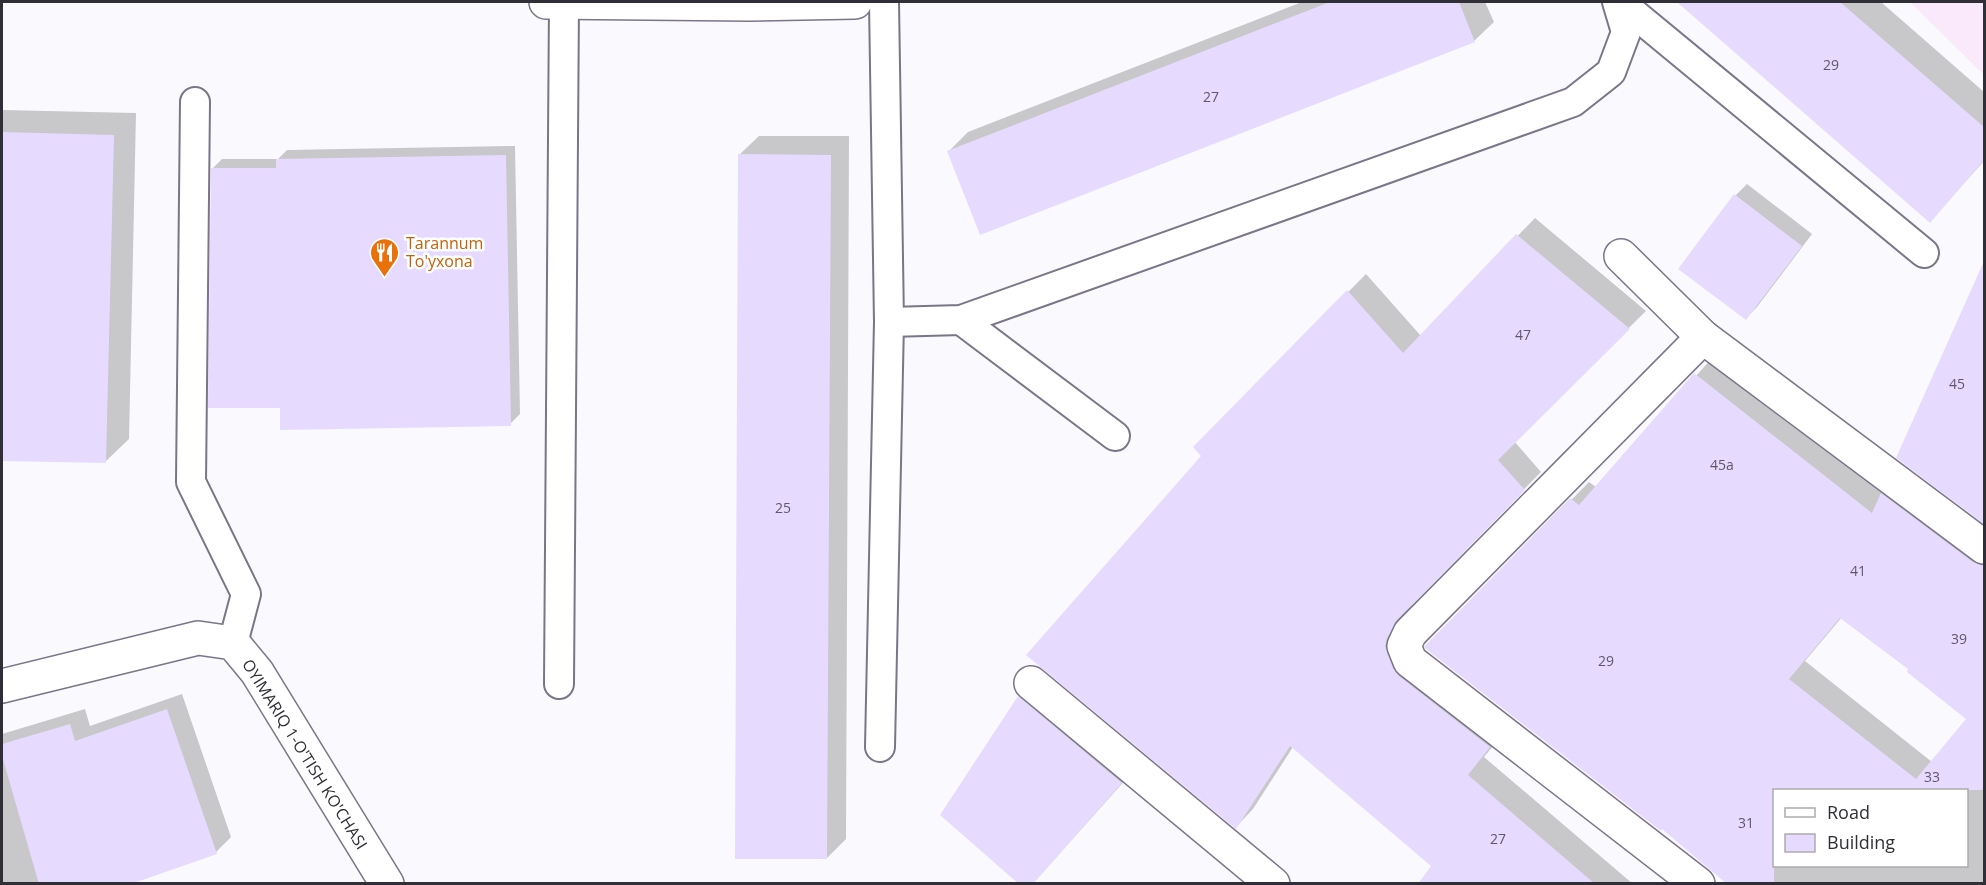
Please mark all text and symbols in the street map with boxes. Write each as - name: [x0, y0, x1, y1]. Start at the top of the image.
- house number: 29: [1823, 55, 1839, 74]
- house number: 27: [1203, 87, 1219, 106]
- place label: Tarannum To'yxona: [406, 232, 483, 272]
- restaurant icon: Tarannum To'yxona: [369, 236, 401, 278]
- house number: 47: [1515, 325, 1531, 344]
- house number: 45: [1949, 374, 1965, 393]
- house number: 45a: [1710, 455, 1734, 474]
- house number: 25: [775, 498, 791, 517]
- house number: 41: [1850, 561, 1866, 580]
- house number: 39: [1951, 629, 1967, 648]
- house number: 29: [1598, 651, 1614, 670]
- street label: OYIMARIQ 1-O'TISH KO'CHASI: [237, 655, 373, 853]
- house number: 33: [1924, 767, 1940, 786]
- legend: [1773, 789, 1968, 867]
- text: Road: [1827, 800, 1870, 824]
- house number: 31: [1738, 813, 1754, 832]
- house number: 27: [1490, 829, 1506, 848]
- text: Building: [1827, 830, 1895, 854]

